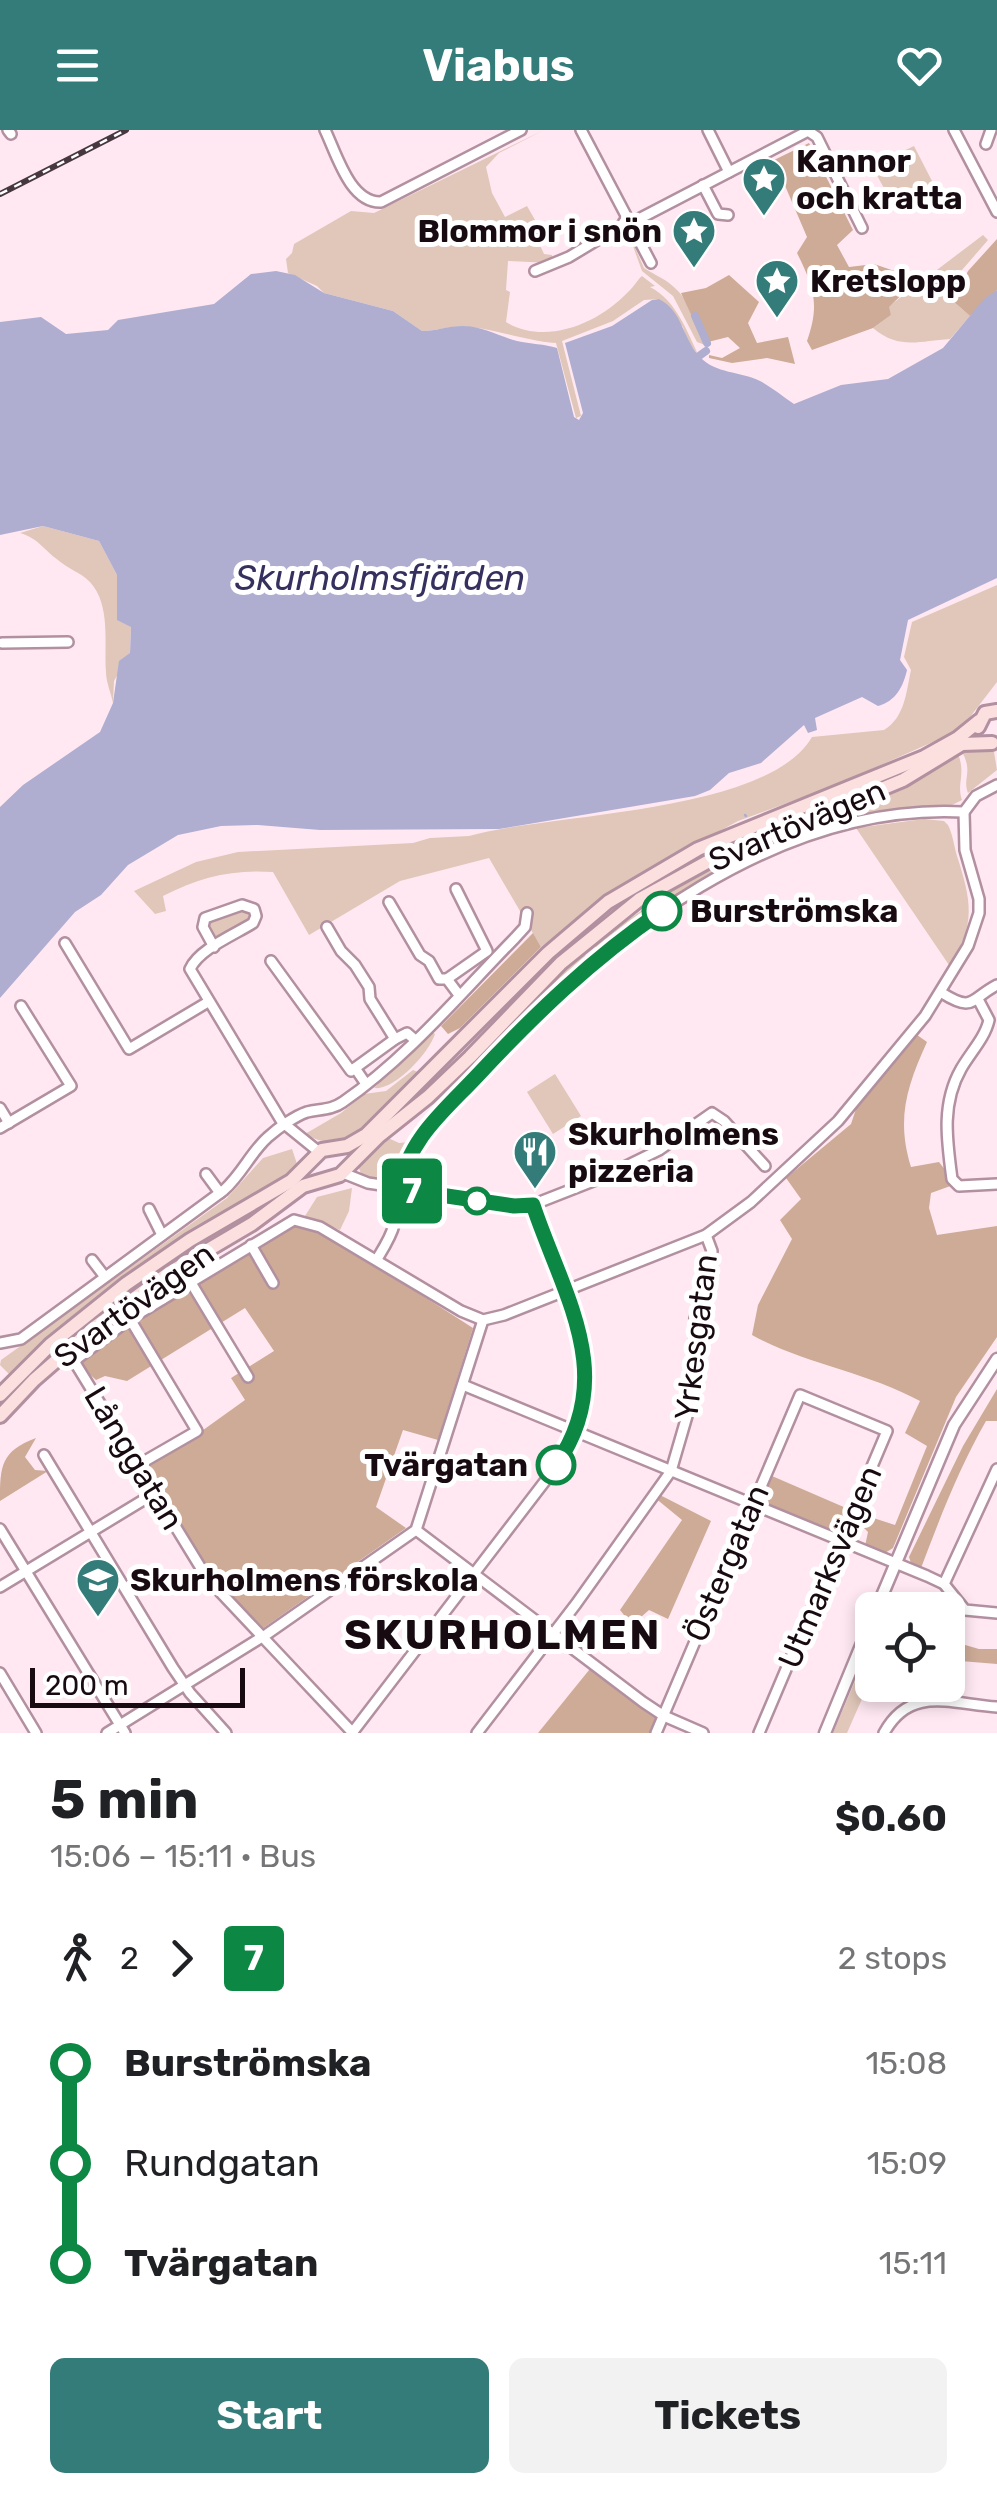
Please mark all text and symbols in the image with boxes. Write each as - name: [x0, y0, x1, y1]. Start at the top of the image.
- icon: menu: [50, 38, 105, 93]
- icon: heart: [892, 38, 947, 93]
- text: Viabus: [422, 39, 575, 92]
- place label: Kannor och kratta: [796, 142, 963, 217]
- place icon: Kannor och kratta: [741, 156, 787, 217]
- place icon: Blommor i snön: [671, 208, 717, 269]
- place label: Blommor i snön: [418, 212, 662, 250]
- place icon: Kretslopp: [754, 258, 800, 319]
- place label: Kretslopp: [810, 262, 966, 300]
- water label: Skurholmsfjärden: [235, 557, 525, 599]
- street label: Svartövägen: [703, 771, 891, 879]
- marker: Burströmska: [643, 892, 681, 930]
- place label: Burströmska: [690, 892, 898, 930]
- place label: Skurholmens pizzeria: [568, 1115, 779, 1190]
- restaurant icon: Skurholmens pizzeria: [512, 1129, 558, 1190]
- line badge: 7: [380, 1158, 444, 1224]
- text: 7: [402, 1170, 422, 1212]
- unlabelled marker: [464, 1188, 490, 1214]
- street label: Svartövägen: [47, 1234, 221, 1376]
- street label: Yrkesgatan: [667, 1252, 725, 1422]
- street label: Långgatan: [76, 1379, 192, 1537]
- place label: Tvärgatan: [364, 1446, 528, 1484]
- marker: Tvärgatan: [537, 1446, 575, 1484]
- street label: Utmarksvägen: [770, 1460, 890, 1674]
- street label: Östergatan: [677, 1479, 777, 1647]
- school or university icon: Skurholmens förskola: [75, 1557, 121, 1618]
- place label: Skurholmens förskola: [130, 1561, 479, 1599]
- map controls: [855, 1592, 965, 1702]
- button: locate: [855, 1592, 965, 1702]
- district label: SKURHOLMEN: [344, 1610, 662, 1660]
- scale bar: [30, 1663, 245, 1708]
- text: 200 m: [45, 1669, 129, 1702]
- text: 5 min: [50, 1767, 199, 1832]
- text: $0.60: [835, 1795, 947, 1841]
- text: 15:06 – 15:11 · Bus: [50, 1837, 316, 1875]
- icon: walk: [50, 1931, 105, 1986]
- icon: forward: [154, 1931, 209, 1986]
- text: 7: [244, 1937, 264, 1979]
- text: 2: [120, 1939, 139, 1977]
- text: 2 stops: [838, 1939, 947, 1977]
- text: Burströmska: [124, 2040, 371, 2086]
- text: 15:08: [865, 2044, 947, 2082]
- text: Rundgatan: [124, 2140, 320, 2186]
- text: 15:09: [867, 2144, 947, 2182]
- text: Tvärgatan: [124, 2240, 319, 2286]
- text: 15:11: [879, 2244, 947, 2282]
- button: Start: [50, 2358, 489, 2473]
- button: Tickets: [509, 2358, 947, 2473]

